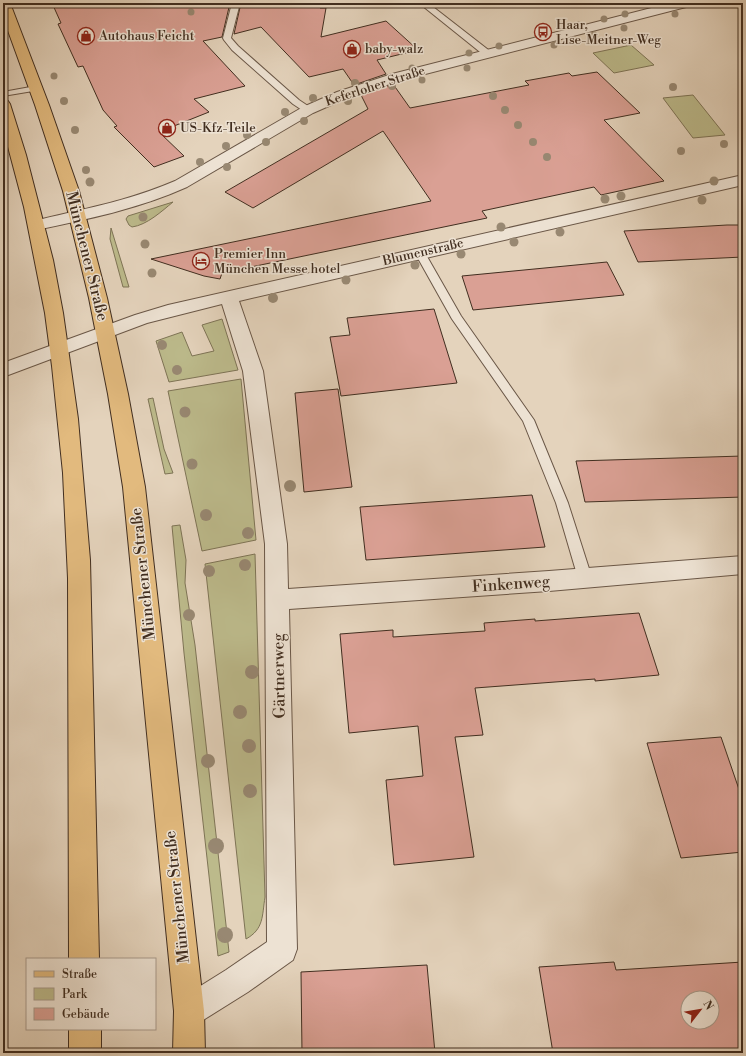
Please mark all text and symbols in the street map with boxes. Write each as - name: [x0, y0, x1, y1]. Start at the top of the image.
- place label: Haar, Lise-Meitner-Weg: [556, 17, 661, 48]
- bus stop icon: Haar, Lise-Meitner-Weg: [533, 22, 553, 42]
- shop icon: Autohaus Feicht: [76, 26, 96, 46]
- place label: Autohaus Feicht: [98, 28, 195, 44]
- shop icon: baby-walz: [342, 39, 362, 59]
- place label: baby-walz: [365, 41, 423, 57]
- street label: Keferloher Straße: [323, 62, 427, 110]
- shop icon: US-Kfz-Teile: [157, 118, 177, 138]
- place label: US-Kfz-Teile: [180, 120, 256, 136]
- street label: Münchener Straße: [61, 189, 113, 323]
- street label: Blumenstraße: [380, 235, 465, 269]
- place label: Premier Inn München Messe hotel: [214, 246, 341, 277]
- hotel icon: Premier Inn München Messe hotel: [191, 251, 211, 271]
- street label: Münchener Straße: [126, 507, 160, 641]
- street label: Finkenweg: [471, 571, 551, 597]
- street label: Gärtnerweg: [268, 632, 290, 719]
- street label: Münchener Straße: [160, 830, 194, 964]
- legend: [26, 958, 156, 1030]
- text: Straße: [62, 967, 97, 982]
- text: Park: [62, 987, 88, 1002]
- north arrow: [680, 990, 720, 1030]
- text: N: [699, 998, 716, 1013]
- text: Gebäude: [62, 1007, 110, 1022]

